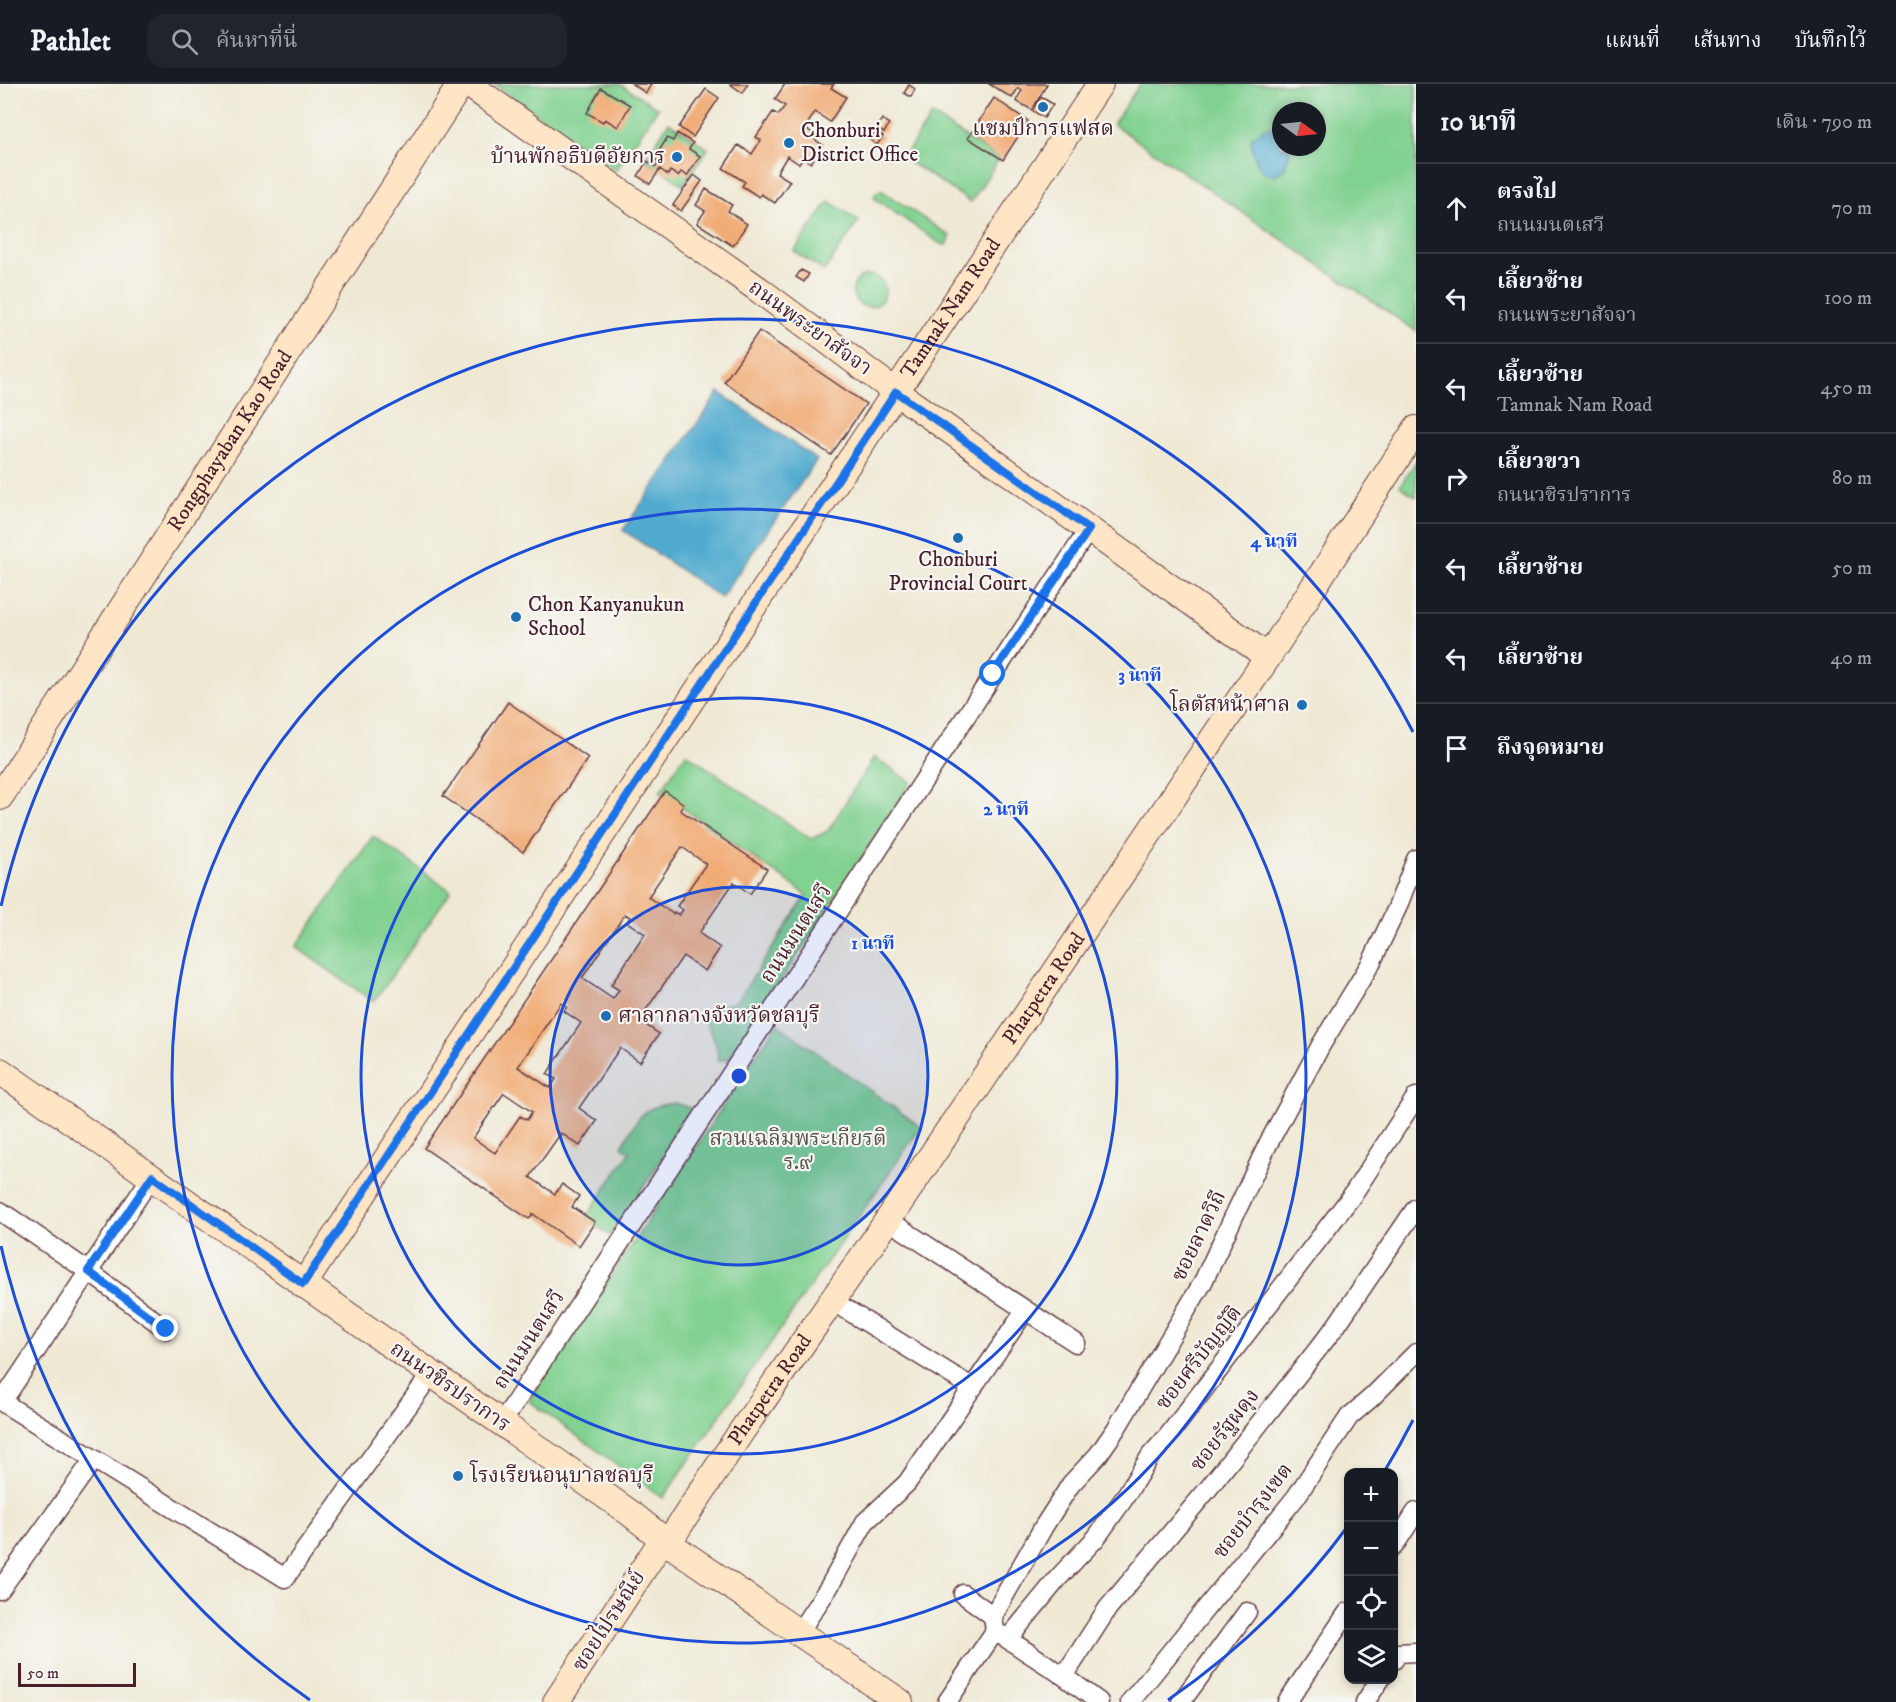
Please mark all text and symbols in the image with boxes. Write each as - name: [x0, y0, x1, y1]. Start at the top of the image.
- search box: [147, 14, 567, 68]
- text: Pathlet: [30, 24, 111, 59]
- icon: search: [168, 25, 201, 58]
- text: ค้นหาที่นี่: [216, 27, 298, 54]
- text: แผนที่: [1605, 28, 1660, 54]
- text: เส้นทาง: [1693, 28, 1761, 54]
- text: บันทึกไว้: [1794, 28, 1866, 54]
- marker: แชมป์การแฟสด: [1036, 100, 1050, 114]
- north arrow: [1272, 102, 1326, 156]
- text: 10 นาที: [1440, 106, 1517, 139]
- text: เดิน · 790 m: [1775, 110, 1872, 135]
- place label: แชมป์การแฟสด: [972, 116, 1114, 142]
- place label: Chonburi District Office: [801, 118, 919, 168]
- marker: Chonburi District Office: [782, 136, 796, 150]
- place label: บ้านพักอธิบดีอัยการ: [491, 144, 665, 170]
- marker: บ้านพักอธิบดีอัยการ: [670, 150, 684, 164]
- text: ตรงไป: [1497, 178, 1557, 205]
- icon: ahead: [1440, 192, 1473, 225]
- text: 70 m: [1831, 196, 1872, 221]
- text: ถนนมนตเสวี: [1497, 213, 1604, 238]
- street label: Tamnak Nam Road: [895, 233, 1007, 384]
- text: เลี้ยวซ้าย: [1497, 268, 1583, 295]
- street label: ถนนพระยาสัจจา: [743, 274, 877, 382]
- icon: left: [1440, 282, 1473, 315]
- text: 100 m: [1824, 286, 1872, 311]
- text: ถนนพระยาสัจจา: [1497, 303, 1636, 328]
- street label: Rongphayaban Kao Road: [162, 345, 299, 536]
- text: เลี้ยวซ้าย: [1497, 361, 1583, 388]
- icon: left: [1440, 372, 1473, 405]
- text: 450 m: [1821, 376, 1872, 401]
- text: Tamnak Nam Road: [1497, 393, 1652, 418]
- text: เลี้ยวขวา: [1497, 448, 1581, 475]
- icon: right: [1440, 462, 1473, 495]
- text: 80 m: [1832, 466, 1872, 491]
- text: ถนนวชิรปราการ: [1497, 483, 1631, 508]
- marker: Chonburi Provincial Court: [951, 531, 965, 545]
- text: 4 นาที: [1249, 531, 1298, 553]
- place label: Chonburi Provincial Court: [889, 547, 1028, 597]
- icon: left: [1440, 552, 1473, 585]
- text: เลี้ยวซ้าย: [1497, 554, 1583, 581]
- text: 50 m: [1832, 556, 1872, 581]
- place label: Chon Kanyanukun School: [528, 592, 684, 642]
- marker: Chon Kanyanukun School: [509, 610, 523, 624]
- icon: left: [1440, 642, 1473, 675]
- text: เลี้ยวซ้าย: [1497, 644, 1583, 671]
- text: 40 m: [1830, 646, 1872, 671]
- route start: [979, 660, 1005, 686]
- text: 3 นาที: [1118, 665, 1162, 687]
- place label: โลตัสหน้าศาล: [1169, 689, 1290, 718]
- marker: โลตัสหน้าศาล: [1295, 698, 1309, 712]
- icon: arrive: [1440, 732, 1473, 765]
- text: ถึงจุดหมาย: [1497, 734, 1604, 761]
- text: 2 นาที: [983, 799, 1029, 821]
- street label: ถนนมนตเสวี: [754, 880, 838, 988]
- street label: Phatpetra Road: [997, 927, 1092, 1050]
- text: 1 นาที: [851, 933, 895, 955]
- place label: ศาลากลางจังหวัดชลบุรี: [618, 1003, 819, 1029]
- marker: ศาลากลางจังหวัดชลบุรี: [599, 1009, 613, 1023]
- centre of rings: [729, 1066, 749, 1086]
- park label: สวนเฉลิมพระเกียรติ ร.๙: [710, 1126, 886, 1176]
- street label: ซอยลาดวิถี: [1166, 1186, 1232, 1286]
- street label: ถนนมนตเสวี: [487, 1286, 571, 1394]
- street label: ซอยศรีบัญญัติ: [1150, 1301, 1248, 1415]
- route end: [152, 1315, 178, 1341]
- street label: Phatpetra Road: [723, 1329, 818, 1451]
- street label: ถนนวชิรปราการ: [385, 1336, 515, 1438]
- street label: ซอยรัฐผดุง: [1185, 1383, 1265, 1477]
- street label: ซอยบำรุงเขต: [1208, 1458, 1298, 1564]
- place label: โรงเรียนอนุบาลชลบุรี: [469, 1460, 653, 1489]
- map controls: [1344, 1468, 1398, 1684]
- button: +: [1344, 1468, 1398, 1522]
- marker: โรงเรียนอนุบาลชลบุรี: [451, 1469, 465, 1483]
- button: −: [1344, 1522, 1398, 1576]
- street label: ซอยไปรษณีย์: [564, 1564, 651, 1676]
- button: locate: [1344, 1576, 1398, 1630]
- button: layers: [1344, 1630, 1398, 1684]
- scale bar: [18, 1660, 136, 1688]
- text: 50 m: [27, 1663, 59, 1683]

